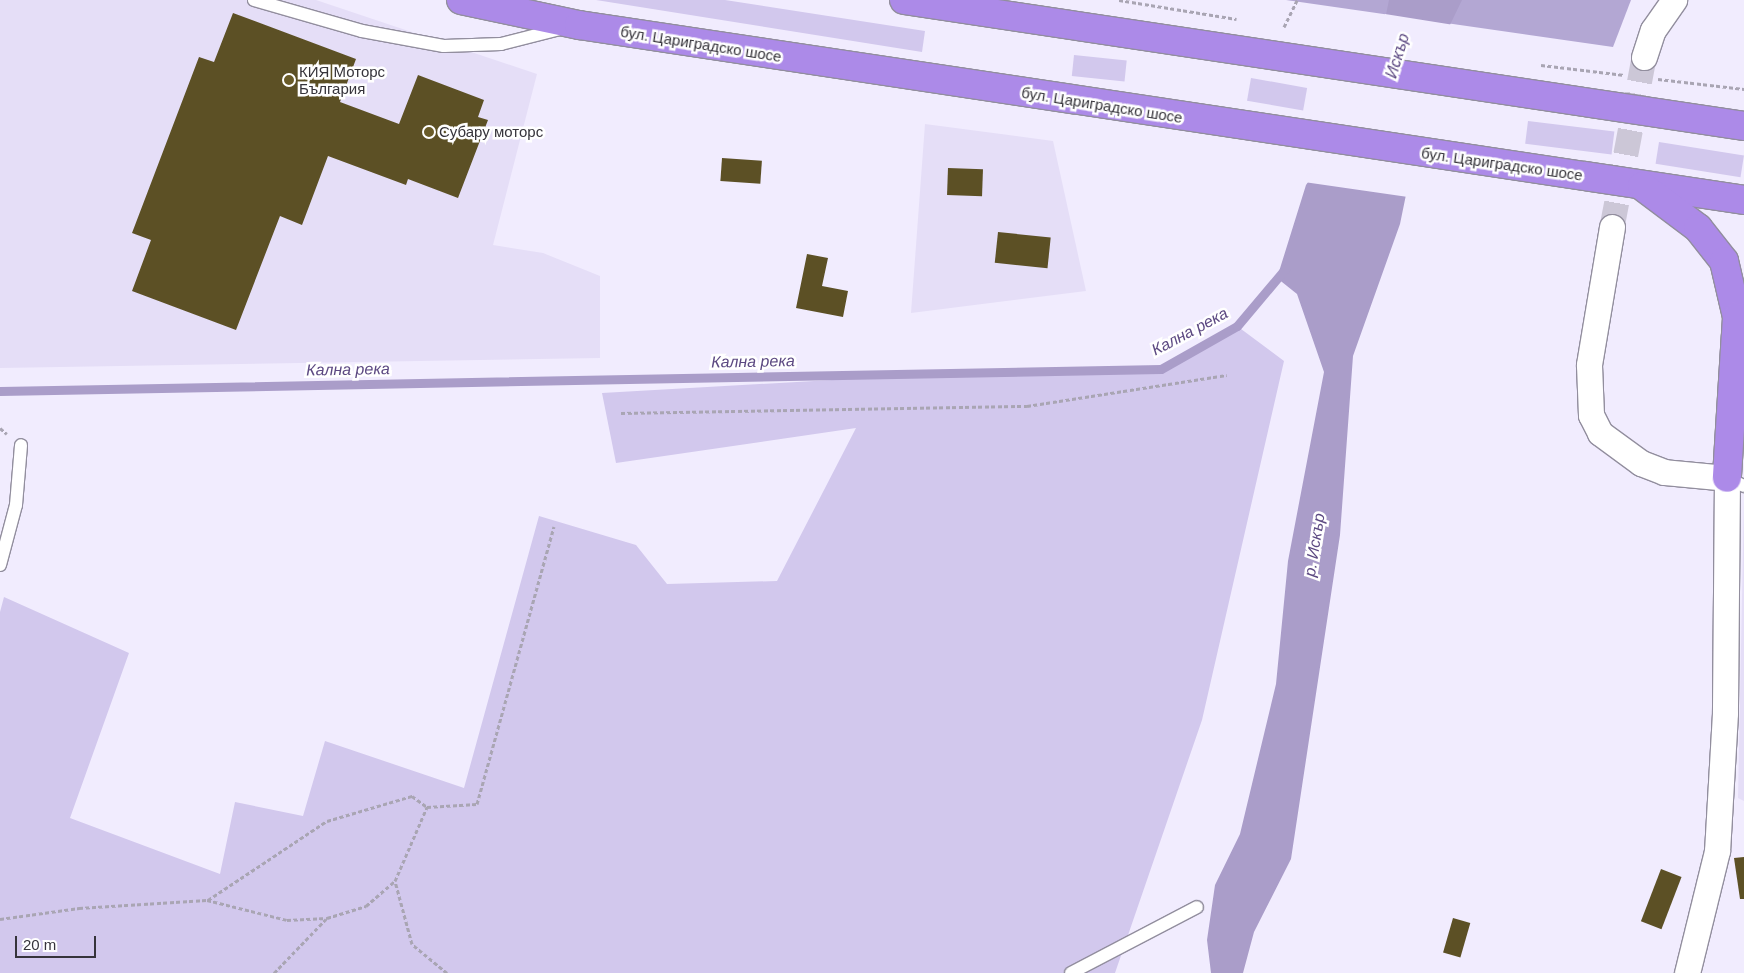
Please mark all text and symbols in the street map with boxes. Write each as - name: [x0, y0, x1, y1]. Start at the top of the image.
- street label: бул. Цариградско шосе: [619, 22, 783, 66]
- water label: Искър: [1382, 31, 1414, 81]
- place label: КИЯ Моторс България: [299, 62, 385, 97]
- marker: КИЯ Моторс България: [283, 74, 295, 86]
- street label: бул. Цариградско шосе: [1020, 83, 1184, 127]
- place label: Субару моторс: [439, 123, 543, 141]
- marker: Субару моторс: [423, 126, 435, 138]
- street label: бул. Цариградско шосе: [1420, 144, 1584, 184]
- water label: Кална река: [1149, 304, 1231, 360]
- water label: Кална река: [711, 352, 795, 372]
- water label: Кална река: [306, 360, 390, 380]
- water label: р. Искър: [1301, 512, 1329, 578]
- scale bar: [18, 926, 99, 958]
- text: 20 m: [23, 936, 56, 953]

